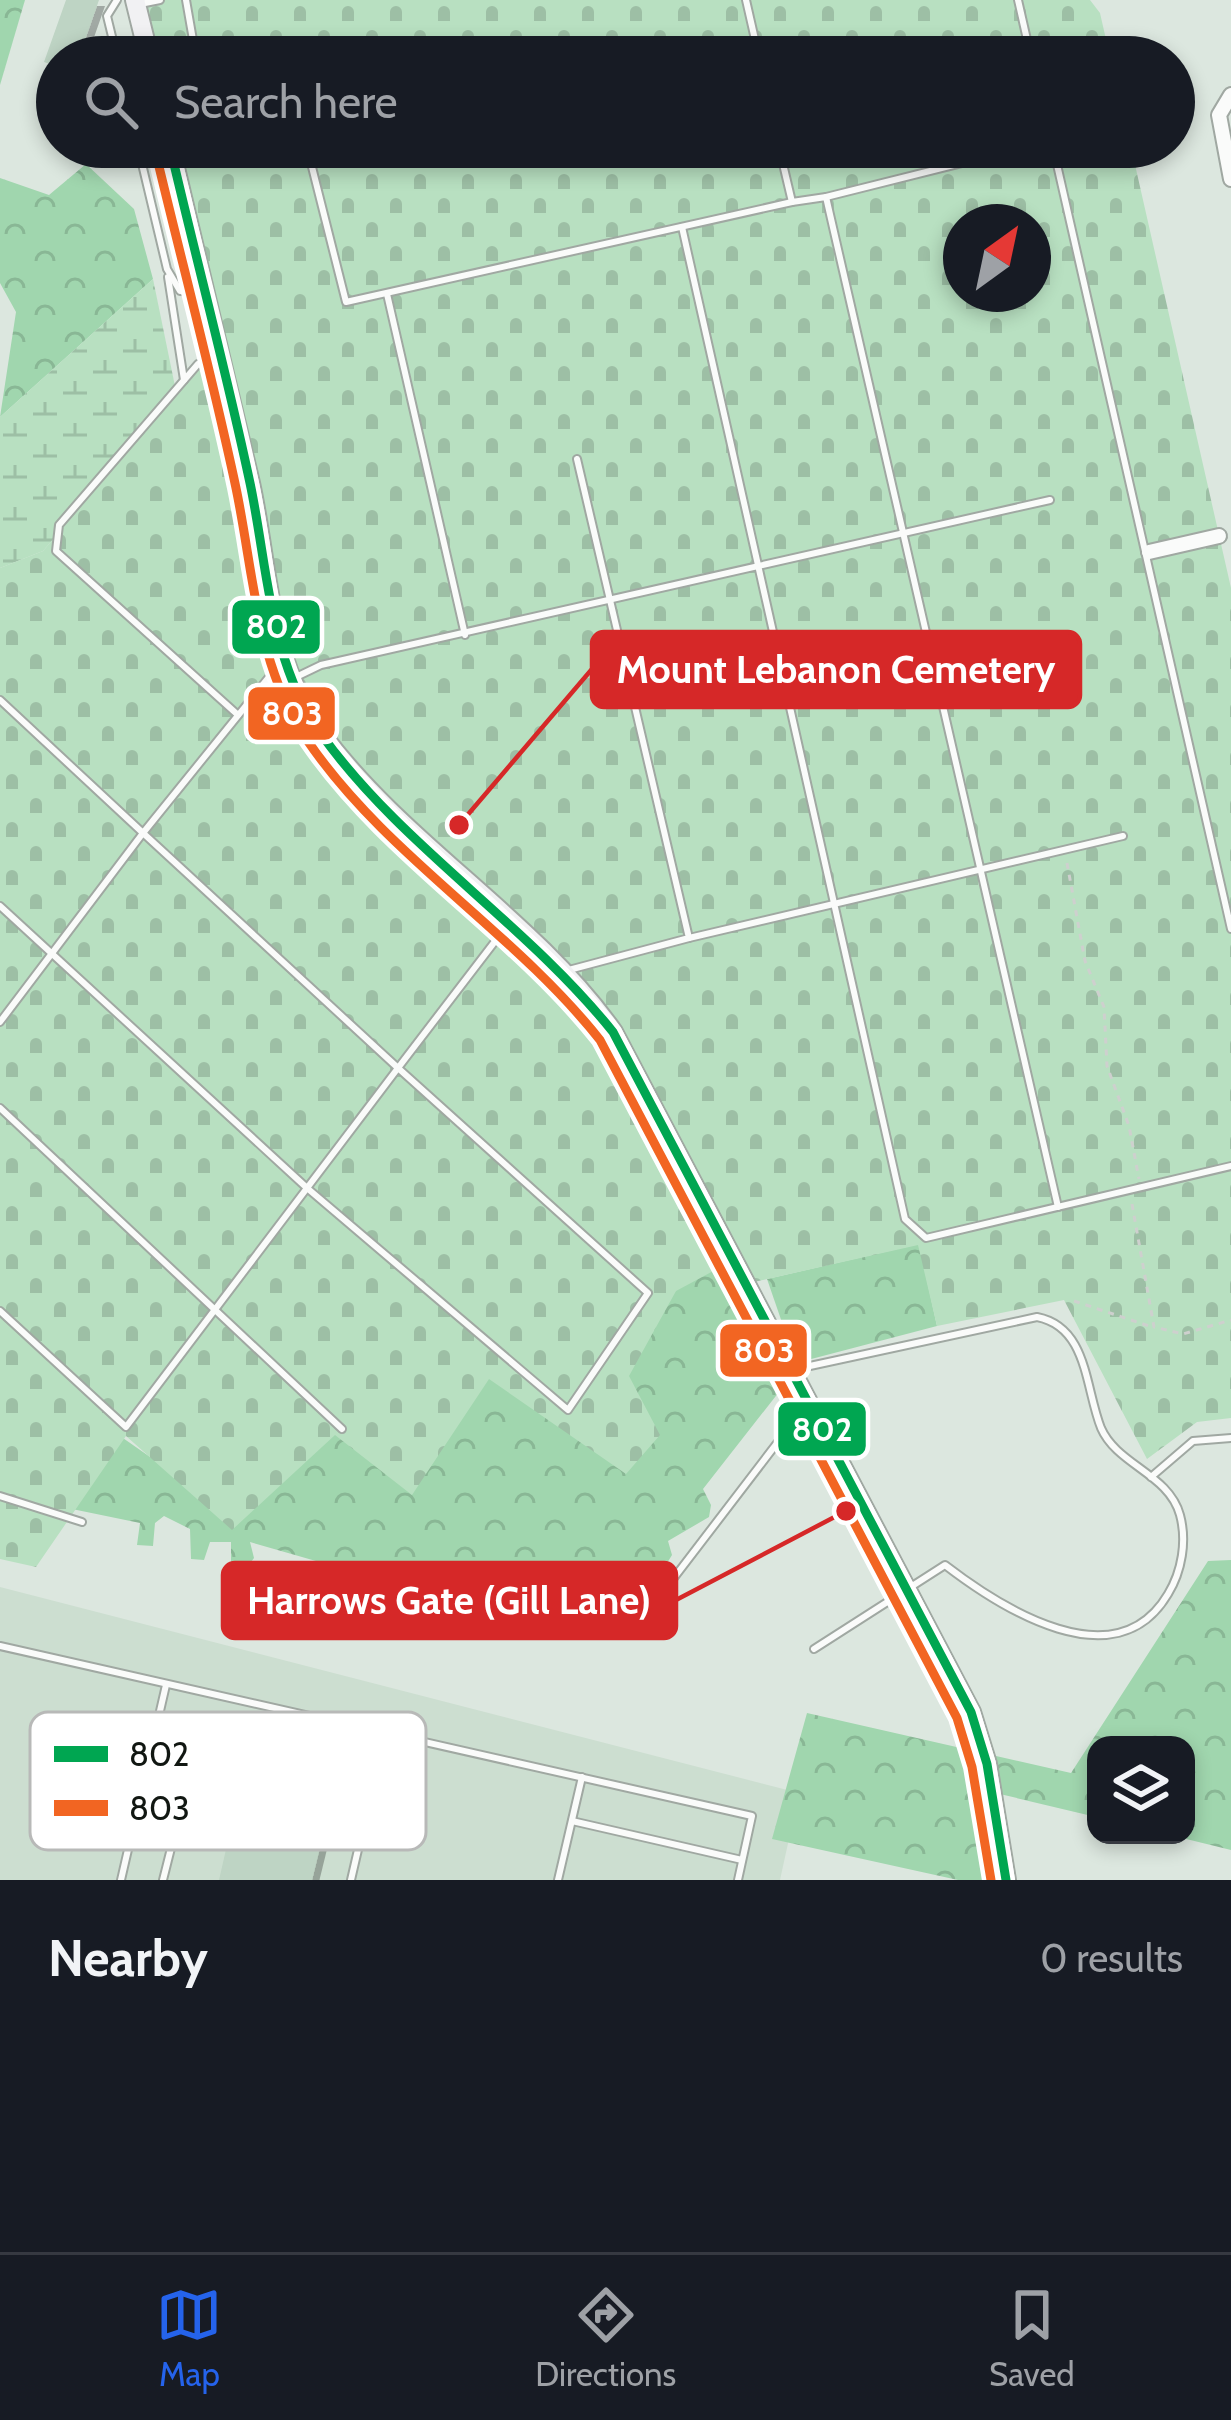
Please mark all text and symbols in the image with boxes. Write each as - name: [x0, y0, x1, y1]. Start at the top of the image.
- search box: [36, 36, 1195, 168]
- icon: search: [78, 69, 144, 135]
- text: Search here: [174, 75, 398, 129]
- north arrow: [943, 204, 1051, 312]
- line badge: 802: [230, 598, 322, 656]
- text: 802: [246, 606, 306, 646]
- callout: Mount Lebanon Cemetery: [592, 632, 1080, 707]
- text: Mount Lebanon Cemetery: [616, 645, 1056, 693]
- line badge: 803: [246, 685, 337, 742]
- text: 803: [261, 693, 323, 733]
- line badge: 803: [718, 1322, 809, 1379]
- text: 803: [733, 1330, 795, 1370]
- line badge: 802: [776, 1400, 868, 1458]
- text: 802: [792, 1409, 852, 1449]
- callout: Harrows Gate (Gill Lane): [223, 1563, 676, 1638]
- text: Harrows Gate (Gill Lane): [247, 1576, 651, 1624]
- legend: [30, 1712, 426, 1850]
- text: 802: [129, 1734, 189, 1774]
- map controls: [1087, 1736, 1195, 1844]
- button: layers: [1087, 1736, 1195, 1844]
- text: 803: [129, 1788, 190, 1828]
- text: Nearby: [48, 1927, 208, 1989]
- text: 0 results: [1040, 1934, 1183, 1982]
- tab: Map: [156, 2282, 222, 2394]
- tab: Directions: [535, 2282, 676, 2394]
- tab: Saved: [989, 2282, 1075, 2394]

